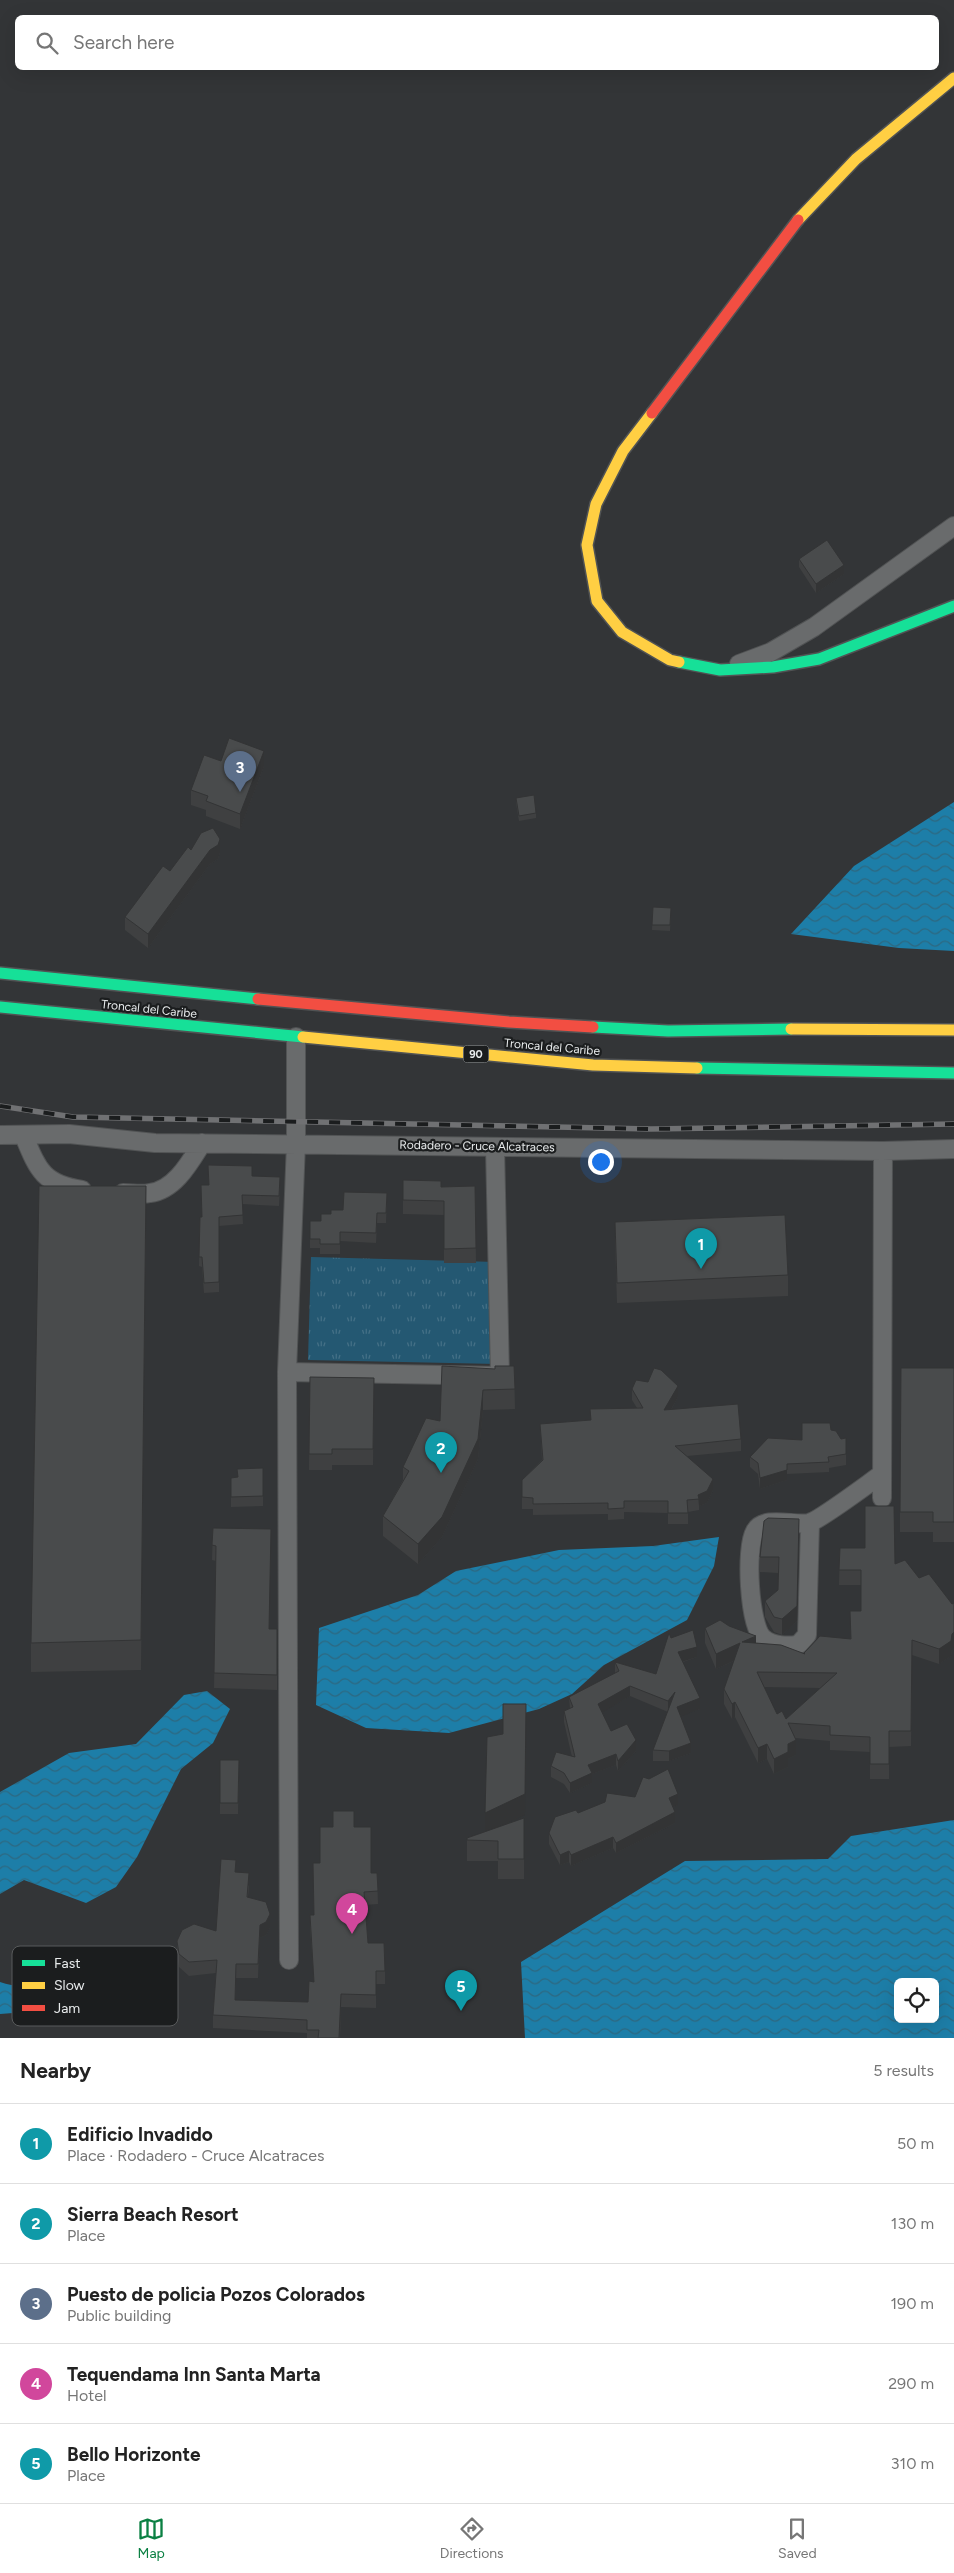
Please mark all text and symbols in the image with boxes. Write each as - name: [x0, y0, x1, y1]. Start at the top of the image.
- search box: [15, 15, 939, 70]
- icon: search: [33, 29, 61, 57]
- text: Search here: [73, 31, 175, 54]
- pin: 3: [224, 751, 256, 792]
- street label: Troncal del Caribe: [100, 997, 198, 1021]
- street label: Troncal del Caribe: [503, 1036, 601, 1058]
- road number: 90: [464, 1046, 488, 1062]
- street label: Rodadero - Cruce Alcatraces: [399, 1138, 555, 1154]
- your location: [588, 1149, 614, 1175]
- pin: 1: [685, 1228, 717, 1269]
- pin: 2: [425, 1432, 457, 1473]
- pin: 4: [336, 1893, 368, 1934]
- legend: [12, 1946, 178, 2026]
- text: Fast: [54, 1955, 80, 1972]
- pin: 5: [445, 1970, 477, 2011]
- text: Slow: [54, 1977, 85, 1994]
- map controls: [894, 1978, 939, 2023]
- button: locate: [894, 1978, 939, 2023]
- text: Jam: [54, 2000, 80, 2017]
- text: Nearby: [20, 2058, 91, 2083]
- text: 5 results: [873, 2061, 934, 2080]
- text: Edificio Invadido: [67, 2123, 213, 2146]
- text: 1: [33, 2134, 39, 2153]
- text: 50 m: [897, 2134, 934, 2153]
- text: Place · Rodadero - Cruce Alcatraces: [67, 2146, 324, 2165]
- text: Sierra Beach Resort: [67, 2203, 239, 2226]
- text: 2: [31, 2214, 41, 2233]
- text: 130 m: [891, 2214, 934, 2233]
- text: Place: [67, 2226, 105, 2245]
- text: Puesto de policia Pozos Colorados: [67, 2283, 365, 2306]
- text: 3: [32, 2294, 40, 2313]
- text: 190 m: [891, 2294, 934, 2313]
- text: Public building: [67, 2306, 171, 2325]
- text: Tequendama Inn Santa Marta: [67, 2363, 321, 2386]
- text: 4: [31, 2374, 41, 2393]
- text: 290 m: [888, 2374, 934, 2393]
- text: Hotel: [67, 2386, 107, 2405]
- text: Bello Horizonte: [67, 2443, 200, 2466]
- text: 5: [31, 2454, 41, 2473]
- text: 310 m: [891, 2454, 934, 2473]
- text: Place: [67, 2466, 105, 2485]
- tab: Map: [137, 2515, 165, 2562]
- tab: Directions: [440, 2515, 504, 2562]
- tab: Saved: [778, 2515, 817, 2562]

